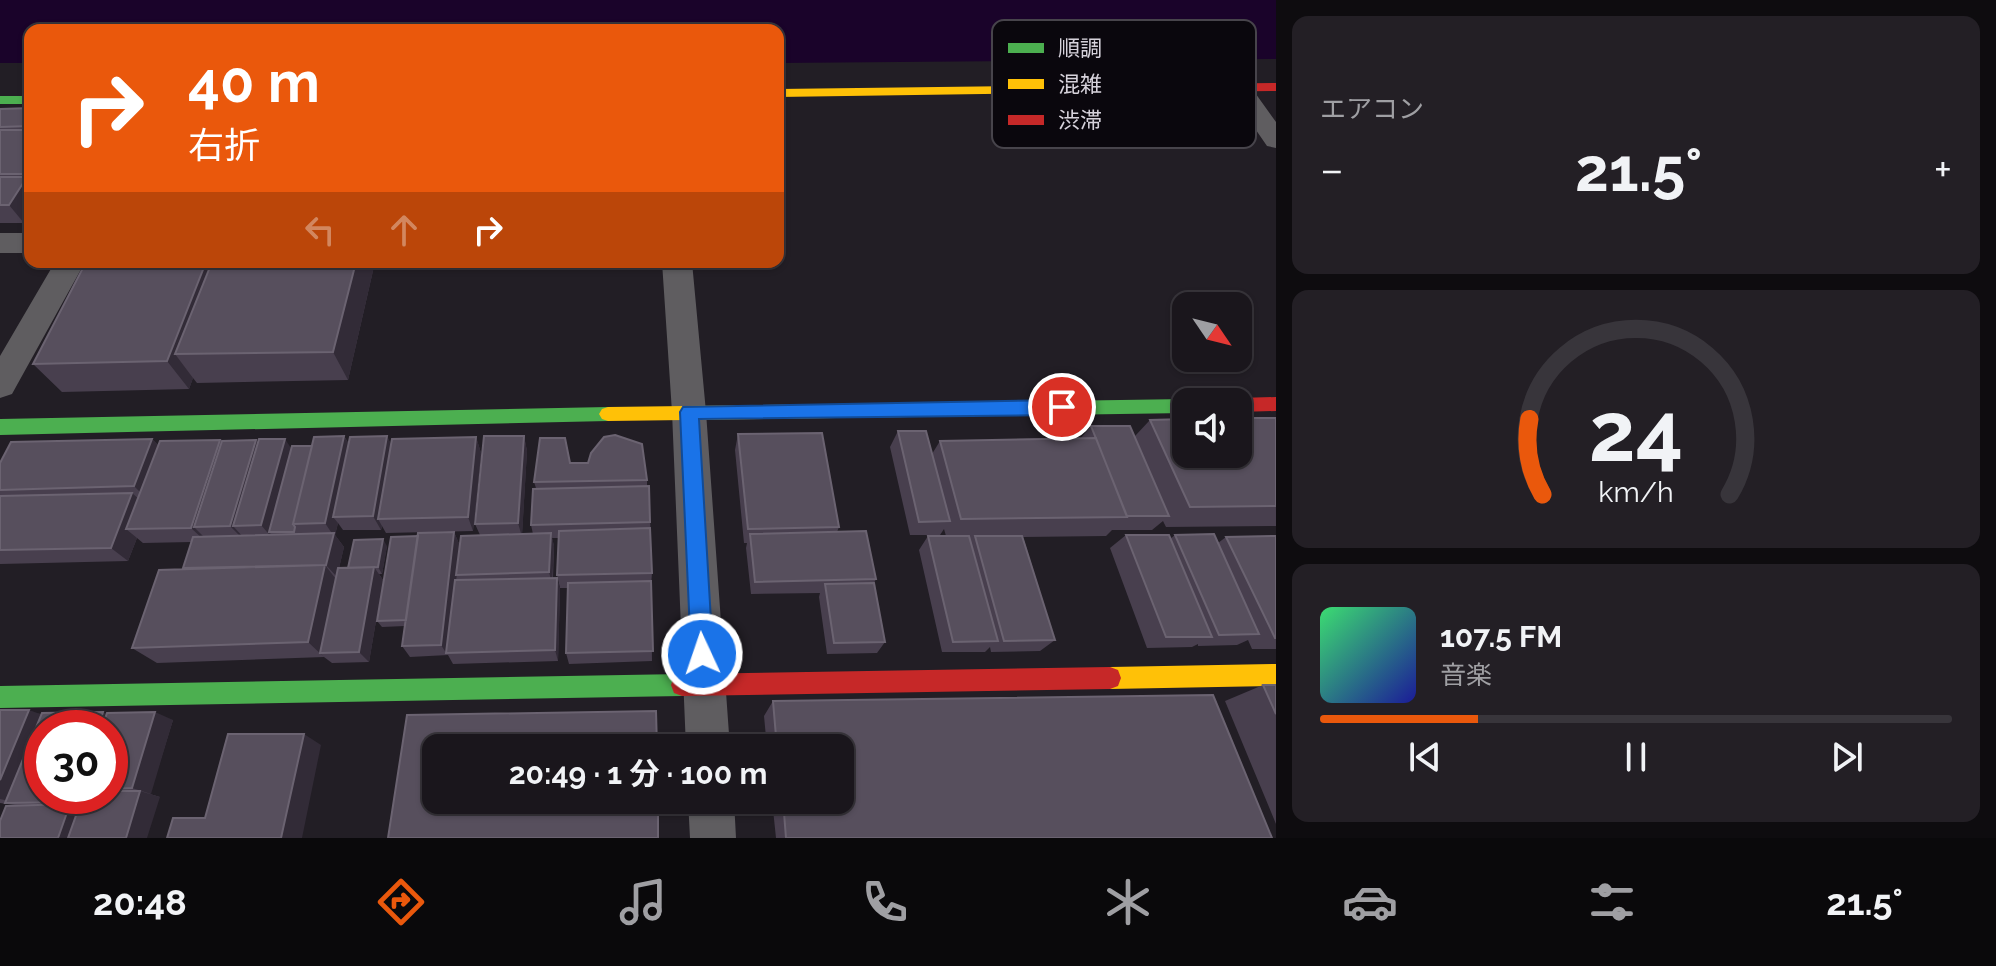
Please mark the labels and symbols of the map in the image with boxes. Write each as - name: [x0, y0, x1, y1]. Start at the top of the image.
- legend: [992, 20, 1256, 148]
- text: 順調: [1058, 35, 1102, 61]
- text: 混雑: [1058, 71, 1102, 97]
- text: 渋滞: [1058, 107, 1102, 133]
- north arrow: [1172, 292, 1252, 372]
- pin: [1028, 373, 1096, 441]
- position arrow: [660, 612, 744, 696]
- speed limit sign: 30: [24, 710, 128, 814]

